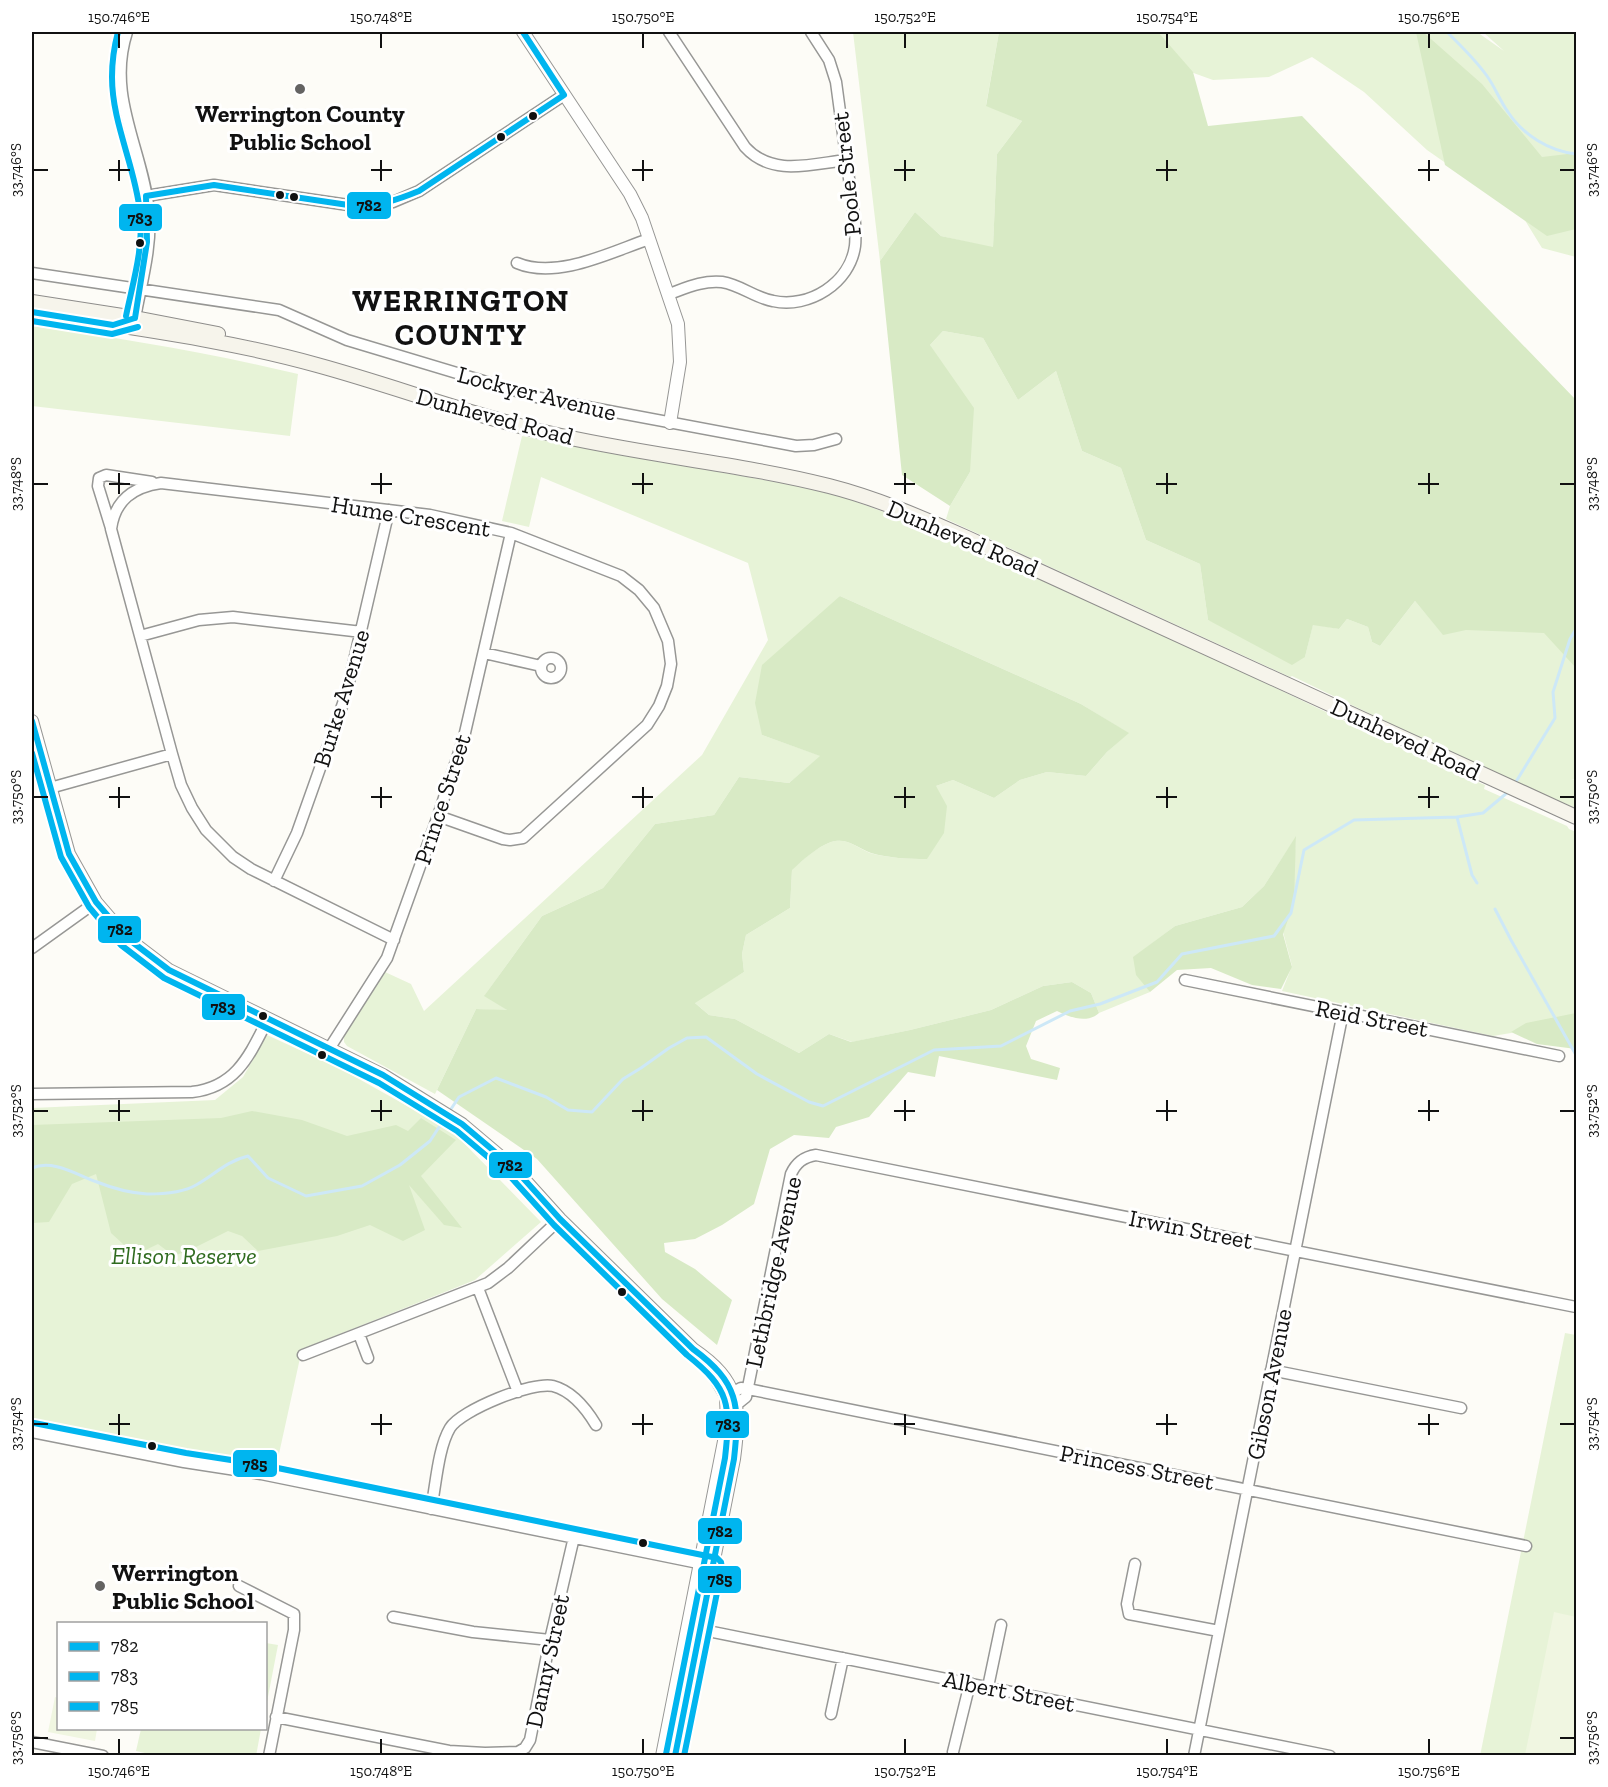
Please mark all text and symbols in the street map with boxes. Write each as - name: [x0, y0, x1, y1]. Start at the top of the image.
- text: 150.746°E: [88, 8, 150, 26]
- text: 150.748°E: [350, 8, 412, 26]
- text: 150.750°E: [612, 8, 674, 26]
- text: 150.752°E: [874, 8, 936, 26]
- text: 150.754°E: [1136, 8, 1198, 26]
- text: 150.756°E: [1398, 8, 1460, 26]
- marker: Werrington County Public School: [293, 82, 307, 96]
- place label: Werrington County Public School: [195, 99, 405, 156]
- unlabelled marker: [527, 110, 539, 122]
- street label: Poole Street: [825, 111, 867, 237]
- unlabelled marker: [495, 131, 507, 143]
- text: 33.746°S: [7, 143, 25, 197]
- text: 33.746°S: [1583, 143, 1601, 197]
- unlabelled marker: [274, 189, 286, 201]
- unlabelled marker: [288, 191, 300, 203]
- line badge: 782: [346, 191, 392, 220]
- text: 782: [356, 196, 382, 215]
- line badge: 783: [118, 203, 163, 232]
- text: 783: [127, 209, 153, 228]
- unlabelled marker: [134, 237, 146, 249]
- district label: WERRINGTON COUNTY: [352, 283, 570, 353]
- street label: Lockyer Avenue: [455, 359, 619, 427]
- street label: Dunheved Road: [413, 381, 577, 451]
- text: 33.748°S: [7, 457, 25, 511]
- text: 33.748°S: [1583, 457, 1601, 511]
- street label: Hume Crescent: [329, 489, 493, 543]
- street label: Dunheved Road: [883, 493, 1043, 583]
- street label: Burke Avenue: [306, 626, 376, 770]
- street label: Dunheved Road: [1327, 692, 1485, 786]
- street label: Prince Street: [407, 730, 477, 868]
- text: 33.750°S: [7, 770, 25, 824]
- text: 33.750°S: [1583, 770, 1601, 824]
- line badge: 782: [97, 915, 142, 944]
- text: 782: [107, 920, 133, 939]
- line badge: 783: [201, 993, 246, 1021]
- street label: Reid Street: [1313, 993, 1431, 1043]
- text: 783: [210, 998, 236, 1017]
- unlabelled marker: [257, 1010, 269, 1022]
- unlabelled marker: [316, 1049, 328, 1061]
- text: 33.752°S: [7, 1084, 25, 1138]
- text: 33.752°S: [1583, 1084, 1601, 1138]
- line badge: 782: [488, 1151, 533, 1179]
- text: 782: [497, 1156, 523, 1175]
- street label: Lethbridge Avenue: [739, 1174, 807, 1370]
- street label: Irwin Street: [1127, 1203, 1255, 1255]
- park label: Ellison Reserve: [111, 1241, 257, 1270]
- unlabelled marker: [616, 1286, 628, 1298]
- street label: Gibson Avenue: [1240, 1306, 1298, 1462]
- text: 33.754°S: [7, 1397, 25, 1451]
- text: 33.754°S: [1583, 1397, 1601, 1451]
- line badge: 783: [705, 1410, 750, 1439]
- text: 783: [715, 1415, 741, 1434]
- street label: Princess Street: [1057, 1438, 1217, 1496]
- unlabelled marker: [146, 1440, 158, 1452]
- line badge: 785: [232, 1449, 278, 1478]
- text: 785: [243, 1455, 267, 1474]
- line badge: 782: [697, 1517, 743, 1545]
- text: 782: [707, 1522, 733, 1541]
- unlabelled marker: [637, 1537, 649, 1549]
- place label: Werrington Public School: [112, 1558, 254, 1615]
- line badge: 785: [697, 1565, 742, 1594]
- text: 785: [708, 1570, 732, 1589]
- marker: Werrington Public School: [93, 1579, 107, 1593]
- street label: Danny Street: [519, 1592, 575, 1730]
- legend: [57, 1622, 267, 1730]
- text: 782: [111, 1635, 138, 1657]
- street label: Albert Street: [941, 1664, 1077, 1718]
- text: 783: [111, 1665, 138, 1687]
- text: 785: [111, 1695, 138, 1717]
- text: 33.756°S: [7, 1711, 25, 1765]
- text: 33.756°S: [1583, 1711, 1601, 1765]
- text: 150.746°E: [88, 1762, 150, 1780]
- text: 150.748°E: [350, 1762, 412, 1780]
- text: 150.750°E: [612, 1762, 674, 1780]
- text: 150.752°E: [874, 1762, 936, 1780]
- text: 150.754°E: [1136, 1762, 1198, 1780]
- text: 150.756°E: [1398, 1762, 1460, 1780]

